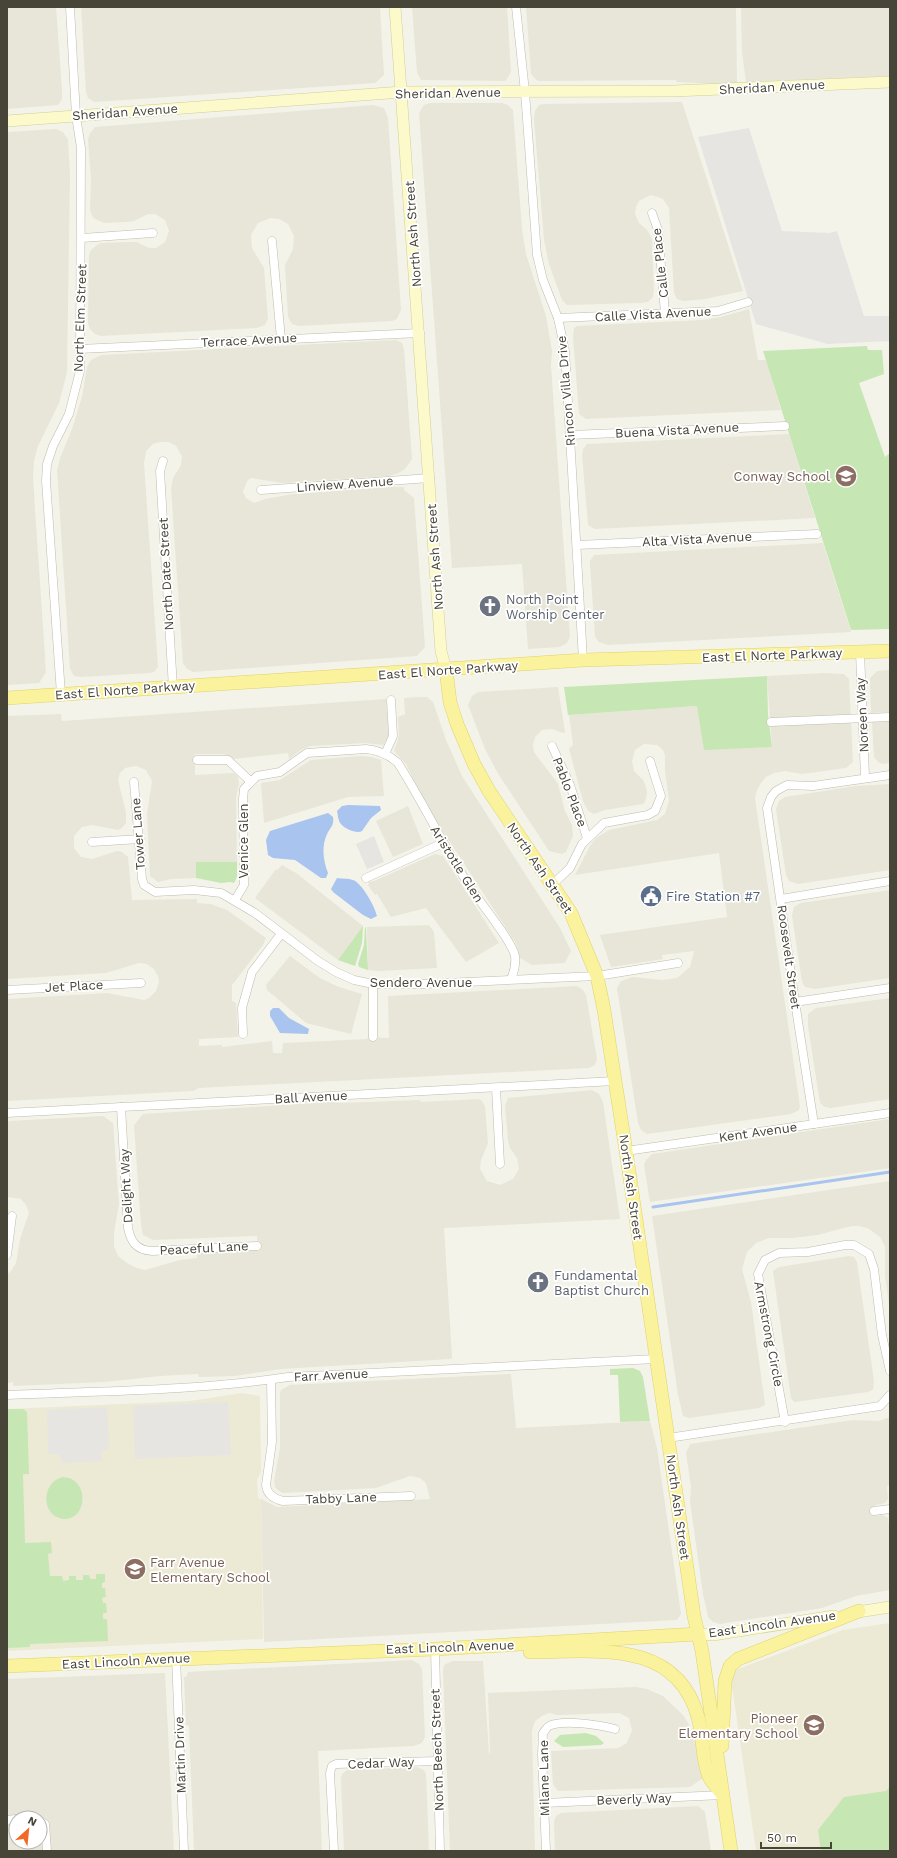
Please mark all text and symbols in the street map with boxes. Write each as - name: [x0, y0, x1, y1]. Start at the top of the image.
- street label: Sheridan Avenue: [719, 77, 825, 97]
- street label: Sheridan Avenue: [395, 85, 501, 101]
- street label: Sheridan Avenue: [72, 101, 178, 123]
- street label: North Ash Street: [402, 180, 424, 288]
- street label: Calle Place: [649, 227, 671, 299]
- street label: North Elm Street: [71, 263, 89, 372]
- street label: Calle Vista Avenue: [594, 303, 712, 325]
- street label: Terrace Avenue: [200, 330, 298, 350]
- street label: Rincon Villa Drive: [554, 335, 578, 447]
- street label: Buena Vista Avenue: [615, 419, 739, 441]
- school or university icon: Conway School: [833, 463, 859, 489]
- place label: Conway School: [734, 469, 830, 484]
- street label: Linview Avenue: [296, 473, 394, 495]
- street label: North Ash Street: [424, 503, 446, 611]
- street label: North Date Street: [156, 517, 176, 631]
- street label: Alta Vista Avenue: [642, 529, 752, 549]
- place label: North Point Worship Center: [506, 592, 604, 622]
- church icon: North Point Worship Center: [477, 593, 503, 619]
- street label: East El Norte Parkway: [702, 645, 843, 665]
- street label: East El Norte Parkway: [377, 658, 519, 682]
- street label: Noreen Way: [853, 677, 871, 753]
- street label: East El Norte Parkway: [54, 678, 196, 702]
- street label: Pablo Place: [550, 755, 590, 829]
- street label: Tower Lane: [128, 797, 148, 871]
- street label: Venice Glen: [236, 804, 251, 878]
- street label: North Ash Street: [504, 820, 576, 917]
- street label: Aristotle Glen: [427, 823, 487, 905]
- public building icon: Fire Station #7: [638, 883, 664, 909]
- place label: Fire Station #7: [666, 889, 760, 904]
- street label: Roosevelt Street: [774, 904, 804, 1011]
- street label: Sendero Avenue: [370, 975, 472, 990]
- street label: Jet Place: [44, 977, 104, 995]
- street label: Ball Avenue: [274, 1088, 348, 1106]
- street label: Kent Avenue: [718, 1119, 798, 1145]
- street label: North Ash Street: [616, 1133, 646, 1241]
- street label: Delight Way: [117, 1148, 135, 1224]
- street label: Peaceful Lane: [159, 1238, 249, 1258]
- place label: Fundamental Baptist Church: [554, 1268, 649, 1298]
- church icon: Fundamental Baptist Church: [525, 1269, 551, 1295]
- street label: Armstrong Circle: [751, 1280, 787, 1388]
- street label: Farr Avenue: [293, 1366, 369, 1384]
- street label: North Ash Street: [663, 1453, 693, 1561]
- street label: Tabby Lane: [305, 1489, 377, 1507]
- place label: Farr Avenue Elementary School: [150, 1555, 270, 1585]
- school or university icon: Farr Avenue Elementary School: [122, 1556, 148, 1582]
- street label: East Lincoln Avenue: [707, 1608, 837, 1640]
- street label: East Lincoln Avenue: [385, 1637, 515, 1657]
- street label: East Lincoln Avenue: [61, 1650, 191, 1672]
- street label: North Beech Street: [427, 1688, 447, 1811]
- place label: Pioneer Elementary School: [678, 1711, 798, 1741]
- school or university icon: Pioneer Elementary School: [801, 1712, 827, 1738]
- street label: Martin Drive: [171, 1716, 189, 1794]
- street label: Milane Lane: [536, 1740, 552, 1816]
- street label: Cedar Way: [347, 1754, 415, 1772]
- street label: Beverly Way: [596, 1790, 672, 1808]
- north arrow: [8, 1810, 48, 1850]
- text: N: [26, 1814, 39, 1829]
- scale bar: [761, 1824, 831, 1850]
- text: 50 m: [767, 1831, 797, 1845]

